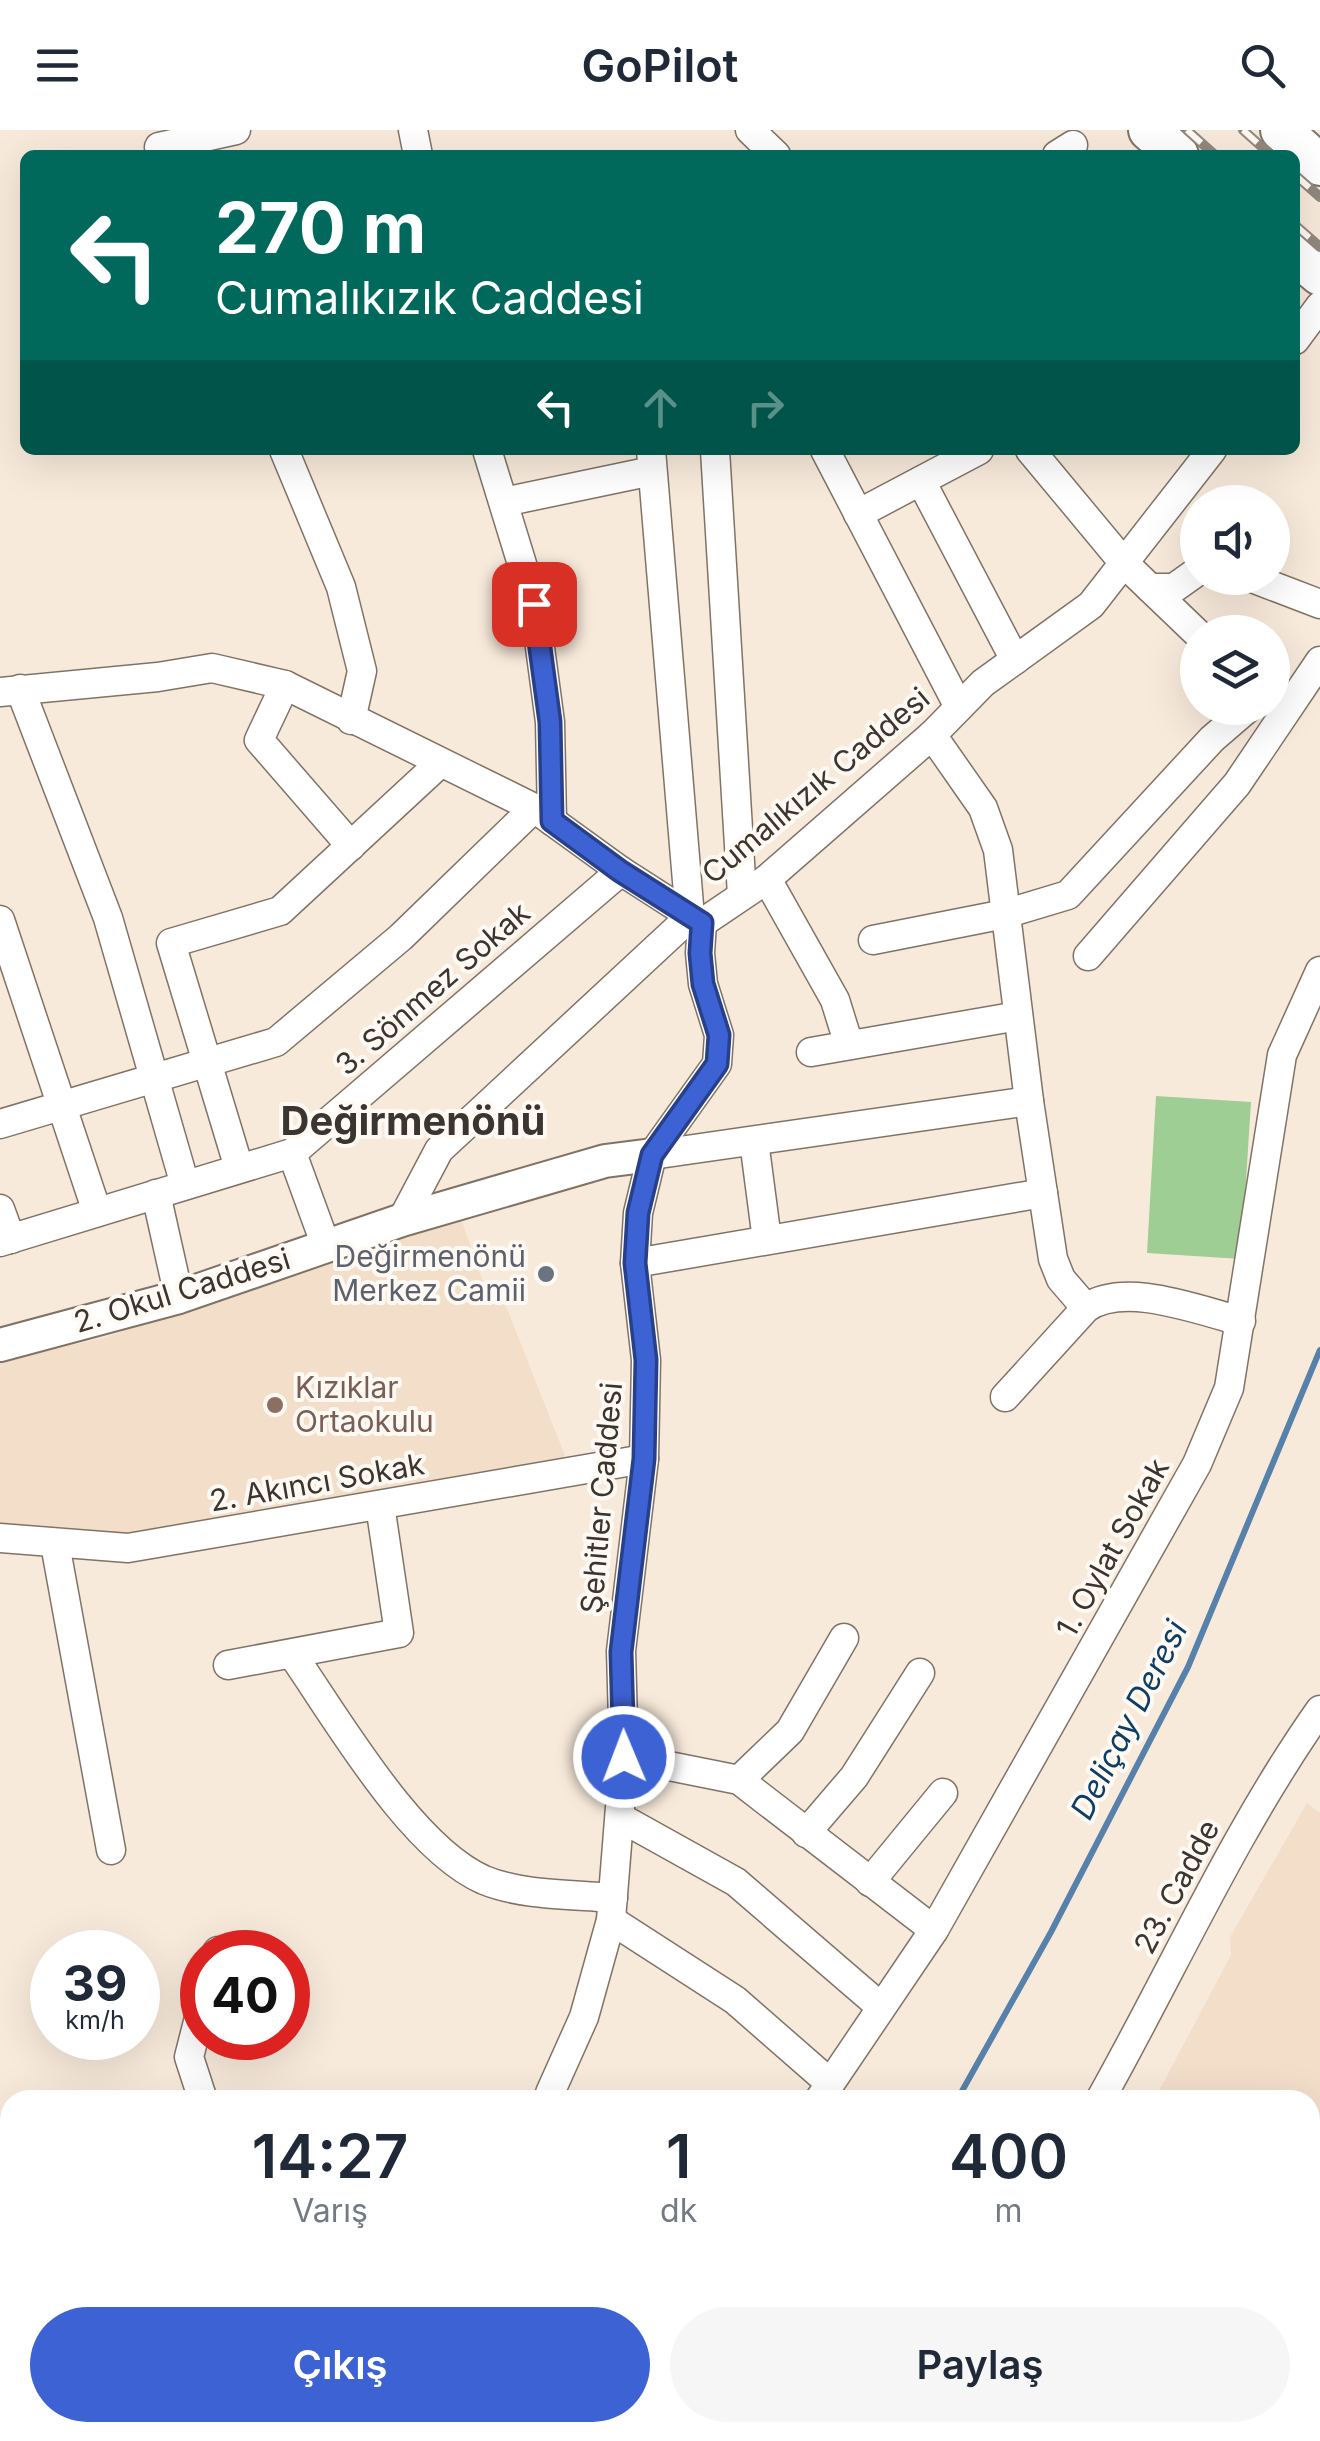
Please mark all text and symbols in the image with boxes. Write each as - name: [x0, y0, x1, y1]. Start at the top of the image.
- icon: menu: [30, 38, 85, 93]
- text: GoPilot: [582, 38, 738, 93]
- icon: search: [1235, 38, 1290, 93]
- text: 270 m: [215, 185, 426, 270]
- icon: left: [50, 190, 180, 320]
- text: Cumalıkızık Caddesi: [215, 270, 644, 325]
- icon: left: [528, 380, 583, 435]
- icon: ahead: [633, 380, 688, 435]
- icon: right: [738, 380, 793, 435]
- map controls: [1180, 485, 1290, 725]
- button: sound: [1180, 485, 1290, 595]
- pin: [492, 562, 577, 647]
- icon: arrive: [507, 577, 562, 632]
- button: layers: [1180, 615, 1290, 725]
- street label: Cumalıkızık Caddesi: [694, 680, 936, 891]
- street label: 3. Sönmez Sokak: [328, 894, 537, 1082]
- district label: Değirmenönü: [281, 1096, 545, 1145]
- place label: Değirmenönü Merkez Camii: [332, 1238, 526, 1308]
- street label: 2. Okul Caddesi: [69, 1240, 294, 1340]
- marker: Değirmenönü Merkez Camii: [535, 1263, 557, 1285]
- place label: Kızıklar Ortaokulu: [295, 1369, 434, 1439]
- street label: Şehitler Caddesi: [573, 1381, 629, 1615]
- marker: Kızıklar Ortaokulu: [264, 1394, 286, 1416]
- street label: 2. Akıncı Sokak: [207, 1445, 428, 1519]
- street label: 1. Oylat Sokak: [1048, 1451, 1176, 1643]
- water label: Deliçay Deresi: [1062, 1613, 1196, 1826]
- position arrow: [572, 1705, 676, 1809]
- street label: 23. Cadde: [1126, 1814, 1226, 1960]
- speed limit sign: 40: [180, 1930, 310, 2060]
- text: 39: [63, 1953, 127, 2013]
- text: km/h: [65, 2005, 125, 2035]
- text: 14:27: [252, 2120, 408, 2192]
- text: 1: [666, 2120, 691, 2192]
- text: 400: [949, 2120, 1068, 2192]
- text: Varış: [292, 2191, 368, 2230]
- text: dk: [660, 2191, 697, 2230]
- text: m: [995, 2191, 1023, 2230]
- button: Çıkış: [30, 2307, 650, 2422]
- button: Paylaş: [670, 2307, 1290, 2422]

